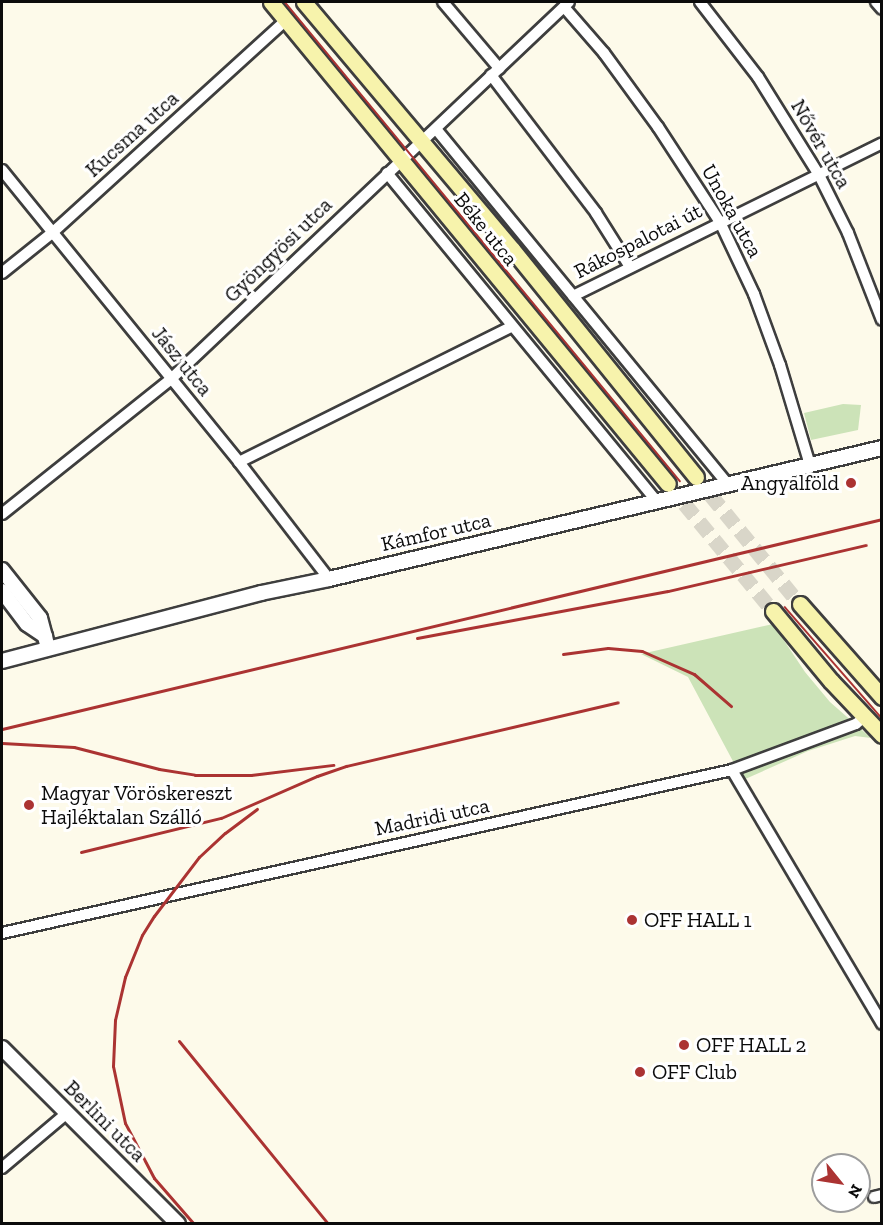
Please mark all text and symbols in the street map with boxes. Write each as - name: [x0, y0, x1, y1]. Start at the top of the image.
- street label: Kucsma utca: [80, 86, 184, 182]
- street label: Nővér utca: [785, 95, 857, 193]
- street label: Unoka utca: [696, 160, 768, 262]
- street label: Béke utca: [449, 187, 523, 271]
- street label: Gyöngyösi utca: [219, 192, 337, 308]
- street label: Rákospalotai út: [570, 198, 706, 284]
- street label: Jász utca: [146, 321, 218, 401]
- place label: Angyalföld: [741, 470, 839, 496]
- marker: Angyalföld: [844, 476, 858, 490]
- street label: Kámfor utca: [379, 507, 493, 557]
- place label: Magyar Vöröskereszt Hajléktalan Szálló: [41, 780, 233, 830]
- street label: Madridi utca: [373, 793, 491, 841]
- marker: Magyar Vöröskereszt Hajléktalan Szálló: [22, 798, 36, 812]
- place label: OFF HALL 1: [644, 907, 752, 933]
- marker: OFF HALL 1: [625, 913, 639, 927]
- place label: OFF HALL 2: [696, 1032, 807, 1058]
- marker: OFF HALL 2: [677, 1038, 691, 1052]
- place label: OFF Club: [652, 1059, 737, 1085]
- marker: OFF Club: [633, 1065, 647, 1079]
- street label: Berlini utca: [59, 1075, 151, 1167]
- north arrow: [811, 1153, 871, 1213]
- text: N: [844, 1181, 867, 1201]

